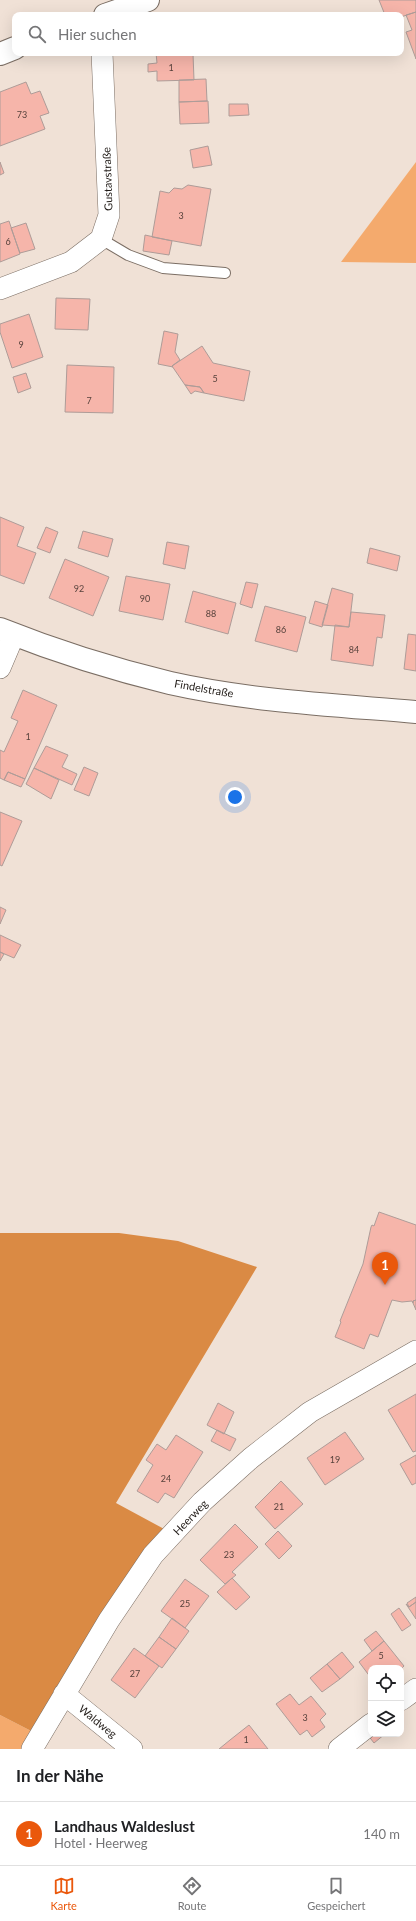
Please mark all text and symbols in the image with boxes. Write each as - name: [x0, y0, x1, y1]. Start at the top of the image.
- search box: [12, 12, 404, 56]
- icon: search: [26, 23, 48, 45]
- text: Hier suchen: [58, 25, 137, 43]
- house number: 1: [168, 62, 174, 73]
- house number: 73: [17, 109, 27, 120]
- street label: Gustavstraße: [99, 147, 115, 211]
- house number: 3: [178, 210, 184, 221]
- house number: 6: [5, 236, 11, 247]
- house number: 9: [18, 339, 24, 350]
- house number: 5: [212, 373, 218, 384]
- house number: 7: [86, 395, 92, 406]
- house number: 92: [74, 583, 84, 594]
- house number: 90: [140, 593, 150, 604]
- house number: 88: [206, 608, 216, 619]
- house number: 86: [276, 624, 286, 635]
- house number: 84: [349, 644, 359, 655]
- street label: Findelstraße: [173, 676, 235, 700]
- house number: 1: [25, 731, 31, 742]
- your location: [225, 787, 245, 807]
- pin: 1: [372, 1252, 398, 1285]
- house number: 19: [330, 1454, 340, 1465]
- house number: 24: [161, 1473, 171, 1484]
- street label: Heerweg: [170, 1496, 210, 1537]
- house number: 21: [274, 1501, 284, 1512]
- house number: 23: [224, 1549, 234, 1560]
- house number: 25: [180, 1598, 190, 1609]
- house number: 5: [378, 1650, 384, 1661]
- map controls: [368, 1665, 404, 1737]
- button: locate: [368, 1665, 404, 1701]
- house number: 27: [130, 1668, 140, 1679]
- button: layers: [368, 1701, 404, 1737]
- street label: Waldweg: [76, 1702, 120, 1740]
- house number: 3: [302, 1712, 308, 1723]
- house number: 1: [243, 1734, 249, 1745]
- text: In der Nähe: [16, 1765, 104, 1786]
- text: Landhaus Waldeslust: [54, 1817, 195, 1835]
- text: 1: [25, 1826, 33, 1842]
- text: 140 m: [363, 1826, 400, 1842]
- text: Hotel · Heerweg: [54, 1835, 148, 1851]
- tab: Karte: [50, 1875, 77, 1912]
- tab: Route: [178, 1875, 206, 1912]
- tab: Gespeichert: [307, 1875, 366, 1912]

